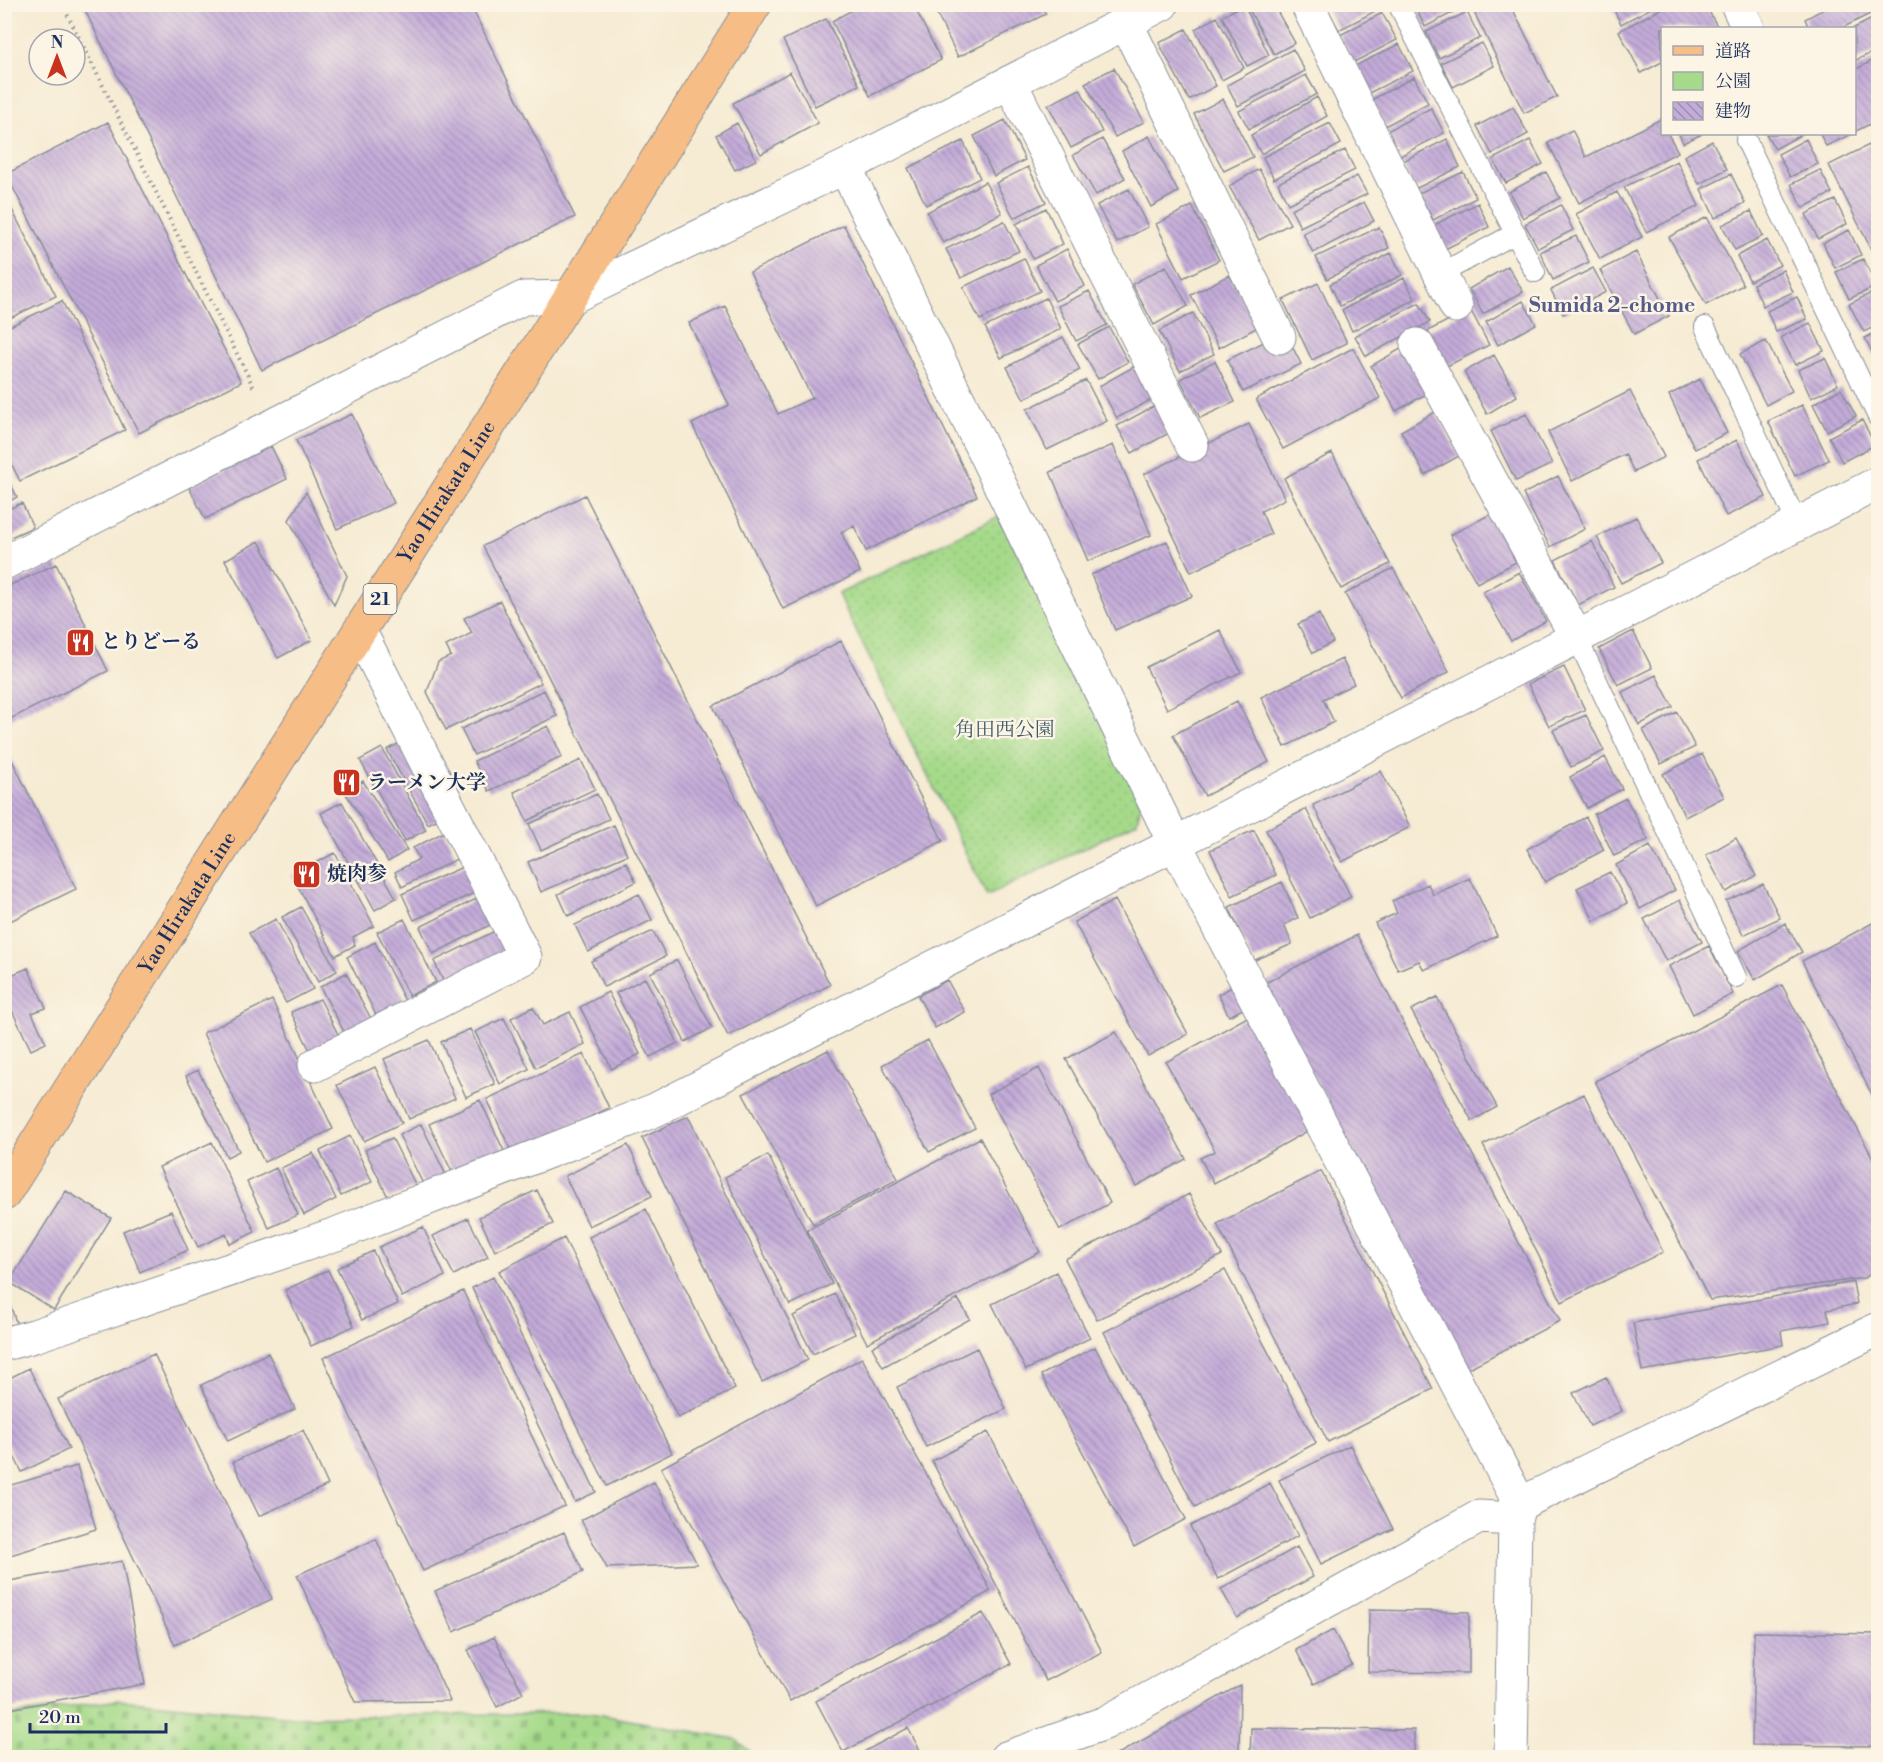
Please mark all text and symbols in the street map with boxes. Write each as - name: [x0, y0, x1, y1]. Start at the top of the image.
- north arrow: [27, 27, 87, 87]
- legend: [1661, 27, 1856, 135]
- text: N: [51, 33, 64, 53]
- text: 道路: [1715, 40, 1751, 63]
- text: 公園: [1715, 70, 1751, 93]
- text: 建物: [1715, 100, 1751, 123]
- district label: Sumida 2-chome: [1529, 293, 1695, 319]
- street label: Yao Hirakata Line: [392, 416, 501, 569]
- road number: 21: [364, 584, 397, 614]
- restaurant icon: とりどーる: [64, 626, 96, 658]
- place label: とりどーる: [101, 630, 201, 655]
- park label: 角田西公園: [955, 718, 1055, 743]
- restaurant icon: ラーメン大学: [330, 767, 362, 799]
- place label: ラーメン大学: [367, 771, 486, 796]
- street label: Yao Hirakata Line: [133, 827, 242, 980]
- restaurant icon: 焼肉参: [290, 858, 322, 890]
- place label: 焼肉参: [327, 862, 387, 887]
- scale bar: [30, 1696, 166, 1734]
- text: 20 m: [39, 1706, 81, 1729]

